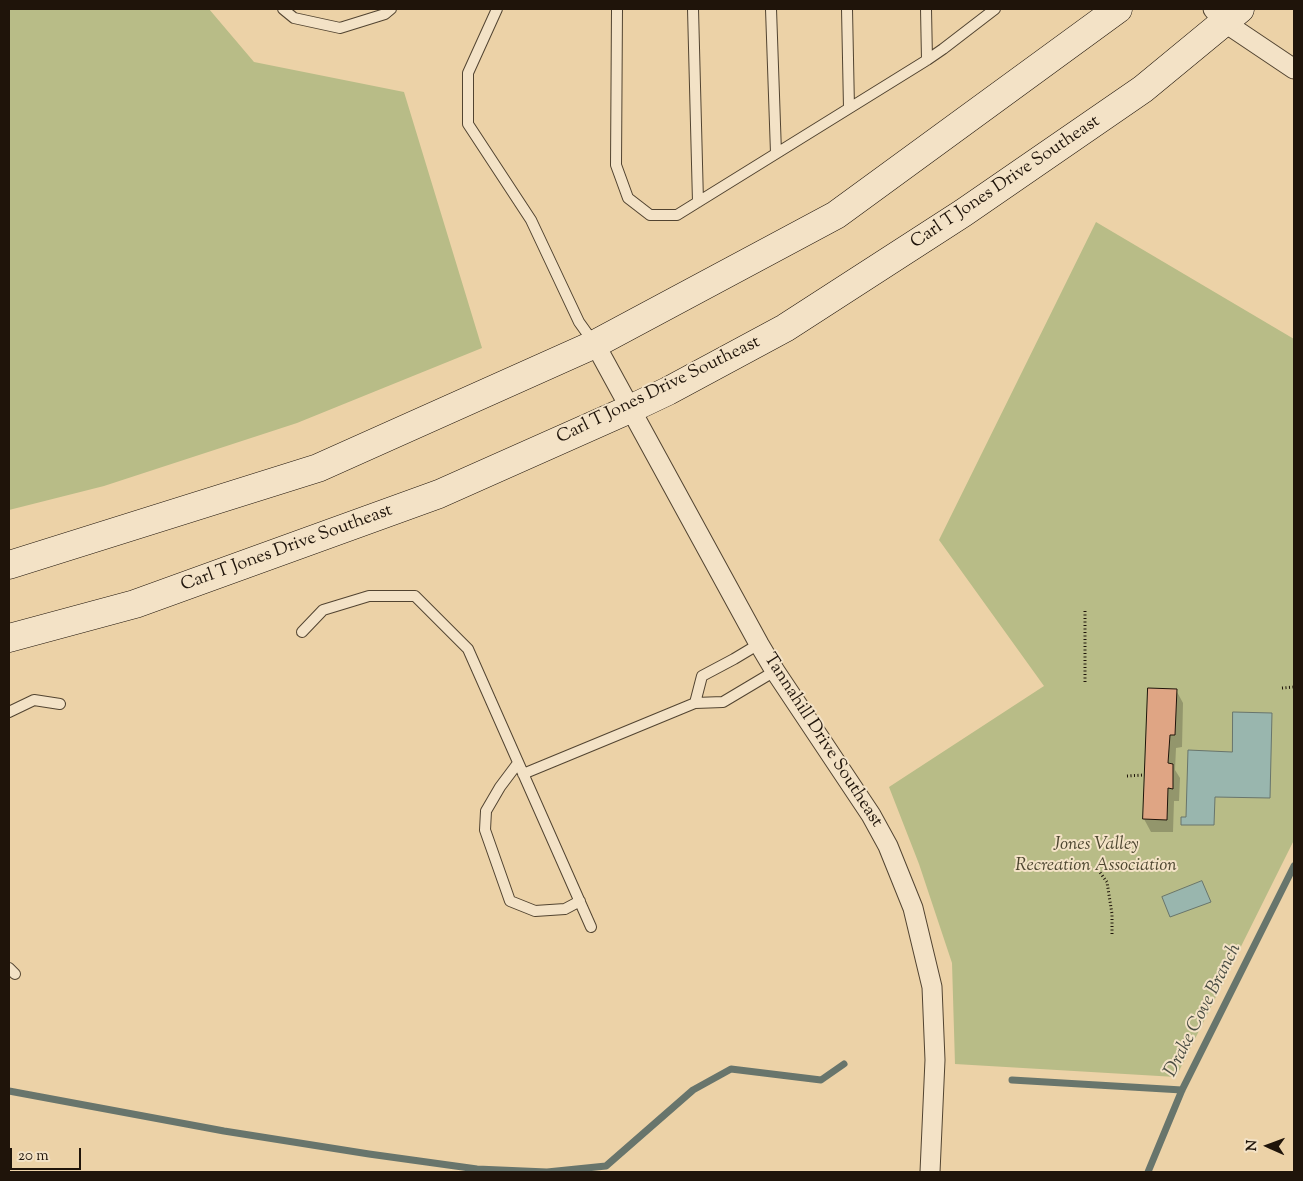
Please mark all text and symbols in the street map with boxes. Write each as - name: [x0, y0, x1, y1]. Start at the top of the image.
- street label: Carl T Jones Drive Southeast: [907, 112, 1105, 254]
- street label: Carl T Jones Drive Southeast: [554, 332, 764, 450]
- street label: Carl T Jones Drive Southeast: [178, 501, 396, 597]
- street label: Tannahill Drive Southeast: [758, 650, 886, 832]
- park label: Jones Valley Recreation Association: [1015, 835, 1177, 878]
- water label: Drake Cove Branch: [1161, 940, 1247, 1082]
- north arrow: [1243, 1121, 1293, 1171]
- scale bar: [12, 1138, 84, 1170]
- text: N: [1243, 1140, 1263, 1151]
- text: 20 m: [18, 1146, 49, 1167]

